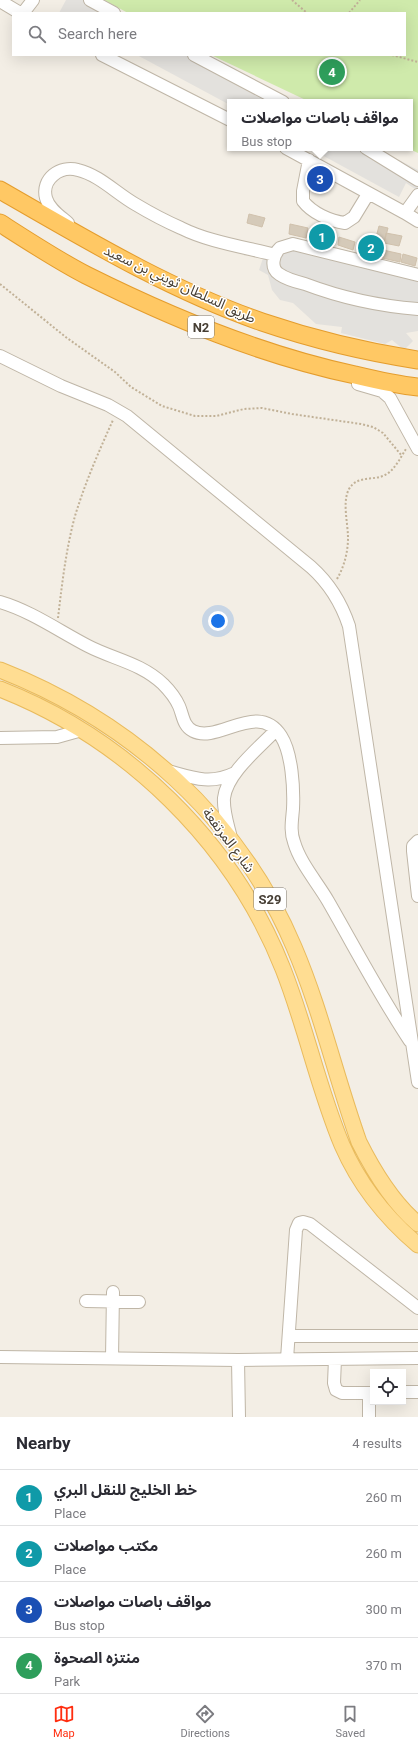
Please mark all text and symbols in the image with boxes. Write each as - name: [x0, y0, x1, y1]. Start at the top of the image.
- search box: [12, 12, 406, 56]
- icon: search: [26, 23, 48, 45]
- text: Search here: [58, 25, 137, 43]
- pin: 4: [319, 57, 345, 87]
- popup: [227, 99, 413, 151]
- text: مواقف باصات مواصلات: [241, 109, 399, 127]
- text: Bus stop: [241, 134, 292, 149]
- pin: 3: [307, 164, 333, 194]
- pin: 1: [309, 222, 335, 252]
- pin: 2: [358, 233, 384, 263]
- street label: طريق السلطان ثويني بن سعيد: [100, 242, 258, 329]
- road number: N2: [188, 316, 214, 338]
- your location: [208, 611, 228, 631]
- street label: شارع المرتفعة: [197, 805, 258, 877]
- road number: S29: [254, 888, 286, 910]
- map controls: [370, 1369, 406, 1405]
- button: locate: [370, 1369, 406, 1405]
- text: Nearby: [16, 1433, 71, 1453]
- text: 4 results: [352, 1436, 402, 1451]
- text: خط الخليج للنقل البري: [54, 1481, 197, 1499]
- text: 1: [25, 1490, 33, 1505]
- text: 260 m: [365, 1490, 402, 1505]
- text: Place: [54, 1506, 86, 1521]
- text: مكتب مواصلات: [54, 1537, 158, 1555]
- text: 2: [25, 1546, 33, 1561]
- text: 260 m: [365, 1546, 402, 1561]
- text: Place: [54, 1562, 86, 1577]
- text: مواقف باصات مواصلات: [54, 1593, 212, 1611]
- text: 3: [25, 1602, 33, 1617]
- text: 300 m: [365, 1602, 402, 1617]
- text: Bus stop: [54, 1618, 105, 1633]
- text: منتزه الصحوة: [54, 1649, 140, 1667]
- text: 4: [25, 1658, 33, 1673]
- text: 370 m: [365, 1658, 402, 1673]
- text: Park: [54, 1674, 80, 1689]
- tab: Map: [53, 1703, 75, 1740]
- tab: Directions: [180, 1703, 230, 1740]
- tab: Saved: [335, 1703, 365, 1740]

